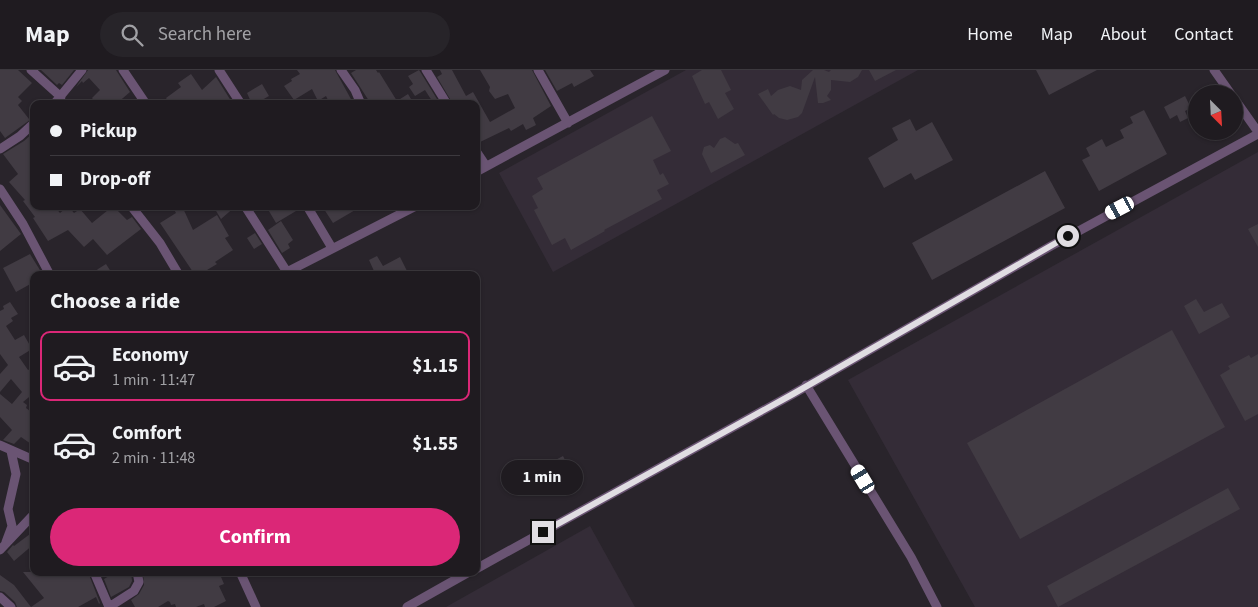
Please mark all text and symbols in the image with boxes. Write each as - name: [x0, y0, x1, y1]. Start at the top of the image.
- search box: [100, 12, 450, 57]
- text: Map: [25, 17, 70, 52]
- icon: search: [118, 21, 146, 49]
- text: Search here: [158, 21, 251, 48]
- text: Home: [967, 22, 1013, 47]
- text: Map: [1041, 22, 1073, 47]
- text: About: [1101, 22, 1146, 47]
- text: Contact: [1174, 22, 1233, 47]
- north arrow: [1188, 85, 1242, 140]
- map controls: [1188, 85, 1243, 140]
- text: Pickup: [80, 118, 137, 145]
- text: Drop-off: [80, 166, 150, 193]
- car: [1103, 194, 1136, 222]
- route start: [1057, 225, 1079, 247]
- text: Choose a ride: [50, 285, 180, 317]
- text: Economy: [112, 342, 189, 369]
- icon: car: [52, 344, 97, 389]
- text: $1.15: [412, 353, 458, 380]
- text: 1 min · 11:47: [112, 369, 195, 391]
- text: Comfort: [112, 420, 182, 447]
- icon: car: [52, 422, 97, 467]
- text: $1.55: [412, 431, 458, 458]
- text: 2 min · 11:48: [112, 447, 195, 469]
- callout: 1 min: [502, 460, 584, 494]
- car: [848, 462, 877, 496]
- text: 1 min: [523, 466, 561, 488]
- button: Confirm: [50, 508, 460, 566]
- route end: [532, 521, 554, 543]

